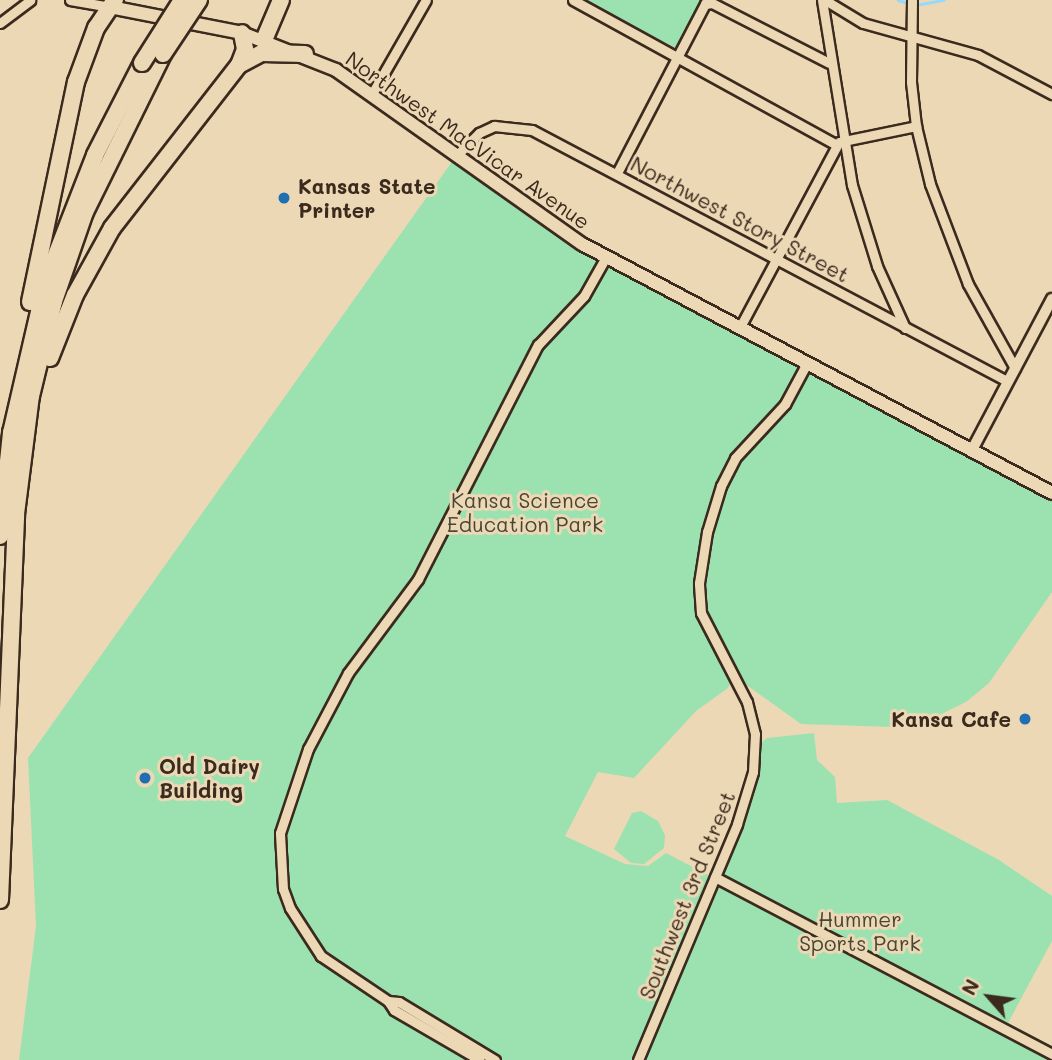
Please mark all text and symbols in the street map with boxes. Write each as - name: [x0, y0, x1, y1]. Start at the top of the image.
- street label: Northwest MacVicar Avenue: [341, 46, 595, 234]
- street label: Northwest Story Street: [627, 151, 853, 287]
- place label: Kansas State Printer: [298, 173, 436, 223]
- marker: Kansas State Printer: [276, 190, 292, 206]
- park label: Kansa Science Education Park: [447, 487, 603, 537]
- place label: Kansa Cafe: [891, 706, 1011, 732]
- marker: Kansa Cafe: [1017, 711, 1033, 727]
- place label: Old Dairy Building: [159, 753, 260, 803]
- marker: Old Dairy Building: [137, 770, 153, 786]
- street label: Southwest 3rd Street: [634, 787, 740, 1003]
- park label: Hummer Sports Park: [799, 906, 921, 956]
- north arrow: [954, 962, 1024, 1032]
- text: N: [956, 975, 984, 999]

